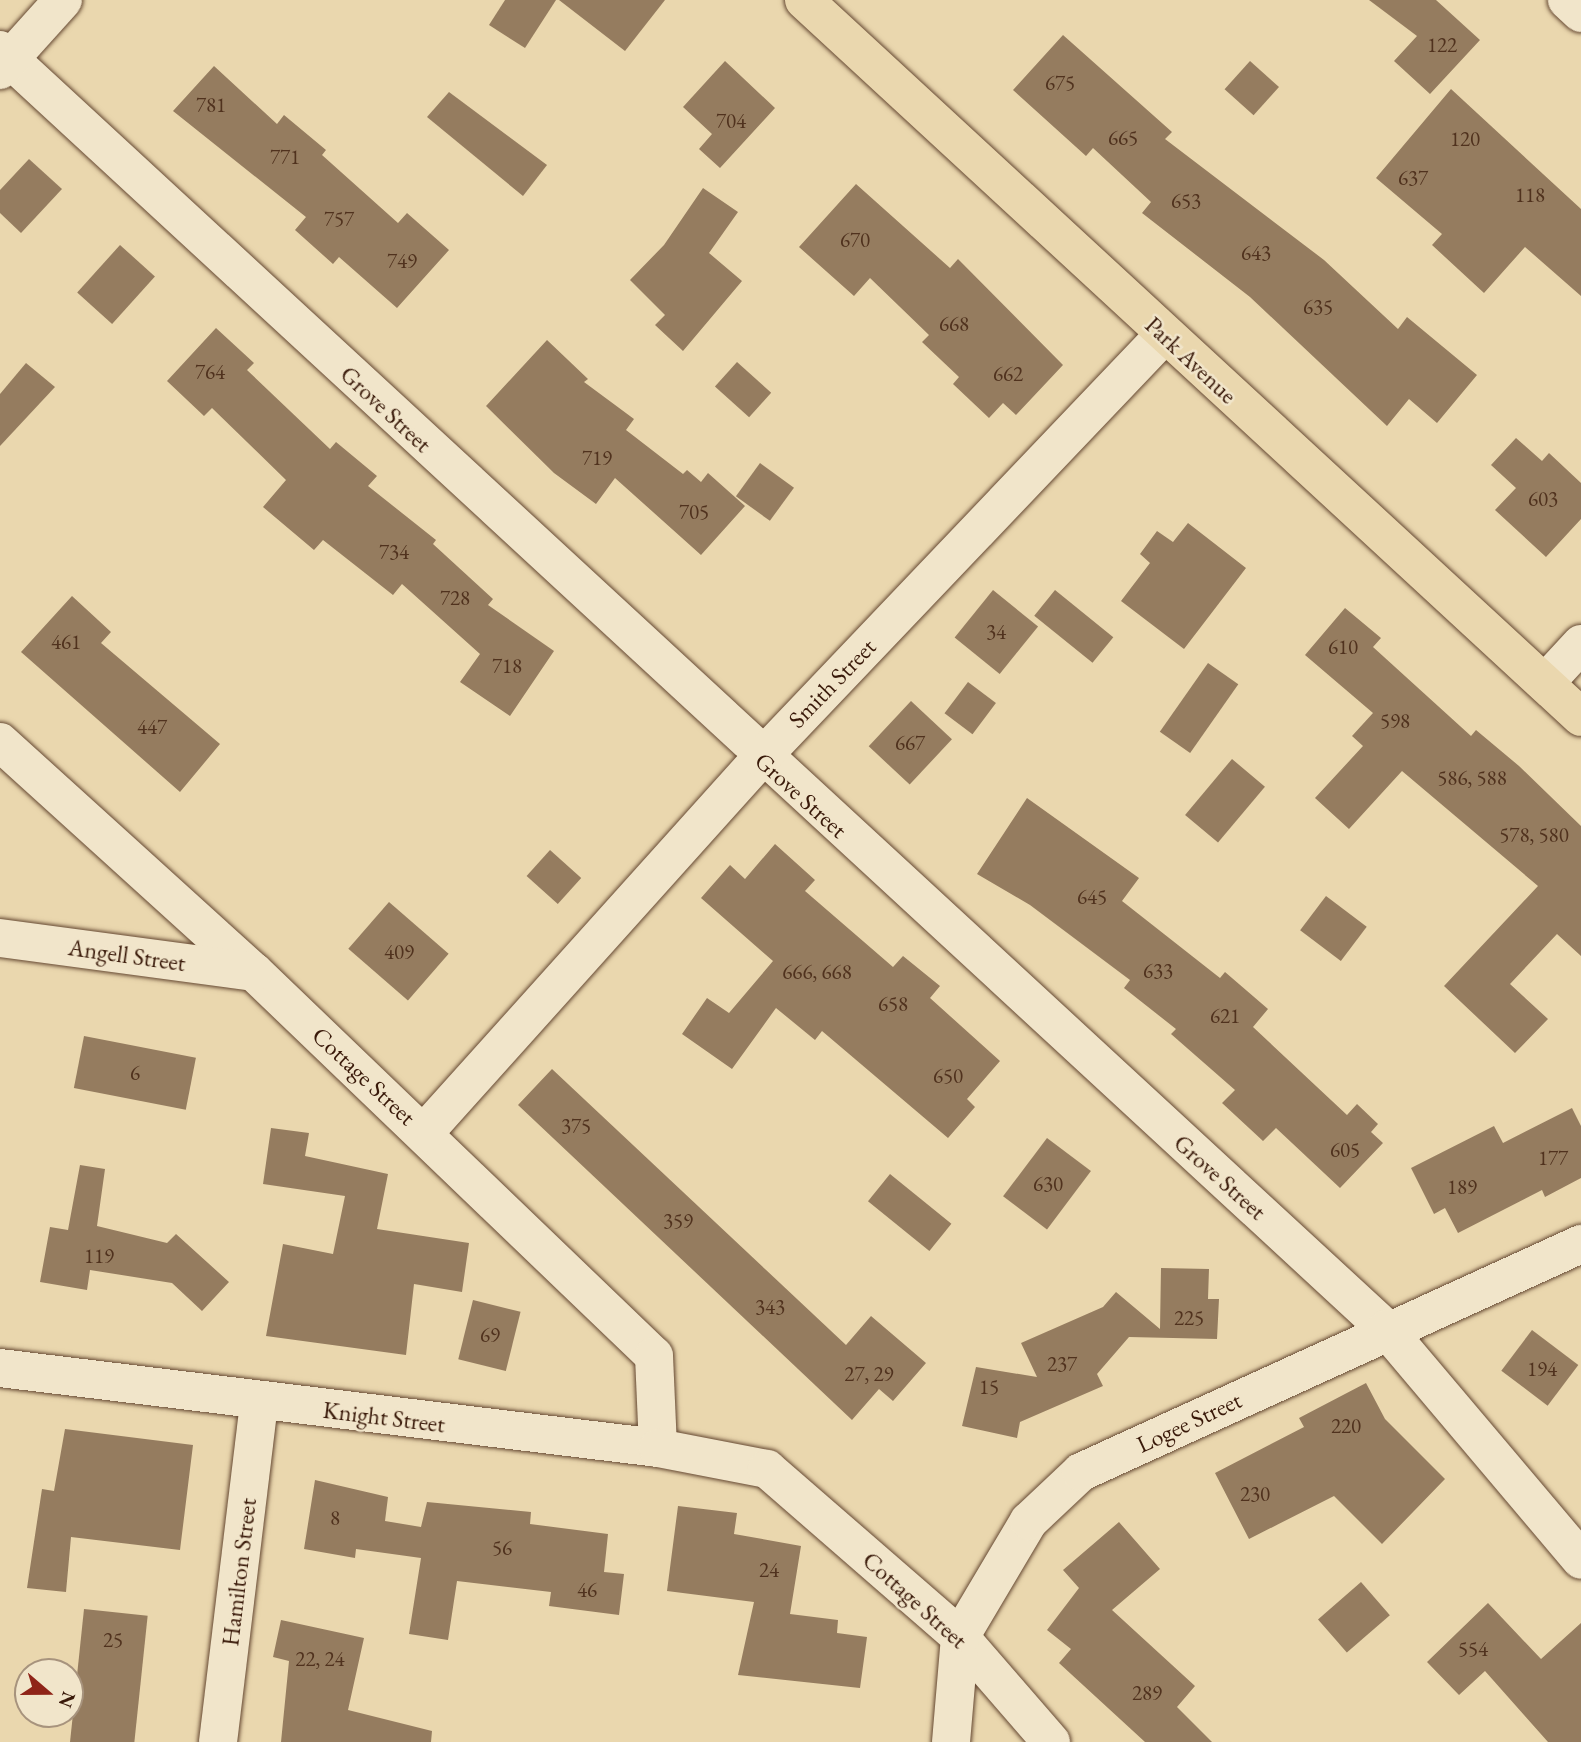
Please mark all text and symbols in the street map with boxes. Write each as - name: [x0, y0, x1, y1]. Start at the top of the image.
- house number: 122: [1427, 32, 1457, 58]
- house number: 675: [1045, 70, 1075, 96]
- house number: 781: [196, 92, 226, 118]
- house number: 704: [716, 108, 746, 134]
- house number: 665: [1108, 125, 1138, 151]
- house number: 120: [1450, 126, 1480, 152]
- house number: 771: [270, 144, 300, 170]
- house number: 637: [1398, 165, 1428, 191]
- house number: 118: [1515, 182, 1545, 208]
- house number: 653: [1171, 188, 1201, 214]
- house number: 757: [324, 206, 354, 232]
- house number: 670: [840, 227, 870, 253]
- house number: 643: [1241, 240, 1271, 266]
- house number: 749: [387, 248, 417, 274]
- house number: 635: [1303, 294, 1333, 320]
- street label: Park Avenue: [1139, 310, 1243, 410]
- house number: 668: [939, 311, 969, 337]
- house number: 764: [195, 359, 225, 385]
- street label: Grove Street: [335, 360, 437, 458]
- house number: 662: [993, 361, 1023, 387]
- house number: 719: [582, 445, 612, 471]
- house number: 603: [1528, 486, 1558, 512]
- house number: 705: [679, 499, 709, 525]
- house number: 734: [379, 539, 409, 565]
- house number: 728: [440, 585, 470, 611]
- house number: 34: [986, 619, 1006, 645]
- house number: 461: [51, 629, 81, 655]
- street label: Smith Street: [782, 632, 882, 734]
- house number: 610: [1328, 634, 1358, 660]
- house number: 718: [492, 653, 522, 679]
- house number: 598: [1380, 708, 1410, 734]
- house number: 447: [137, 714, 167, 740]
- house number: 667: [895, 730, 925, 756]
- street label: Grove Street: [749, 746, 853, 844]
- house number: 586, 588: [1437, 765, 1507, 791]
- house number: 578, 580: [1499, 822, 1569, 848]
- house number: 645: [1077, 884, 1107, 910]
- street label: Angell Street: [67, 933, 187, 977]
- house number: 409: [384, 939, 414, 965]
- house number: 633: [1143, 958, 1173, 984]
- house number: 666, 668: [782, 959, 852, 985]
- house number: 658: [878, 991, 908, 1017]
- house number: 621: [1210, 1003, 1240, 1029]
- street label: Cottage Street: [306, 1021, 422, 1131]
- house number: 6: [130, 1060, 140, 1086]
- house number: 650: [933, 1063, 963, 1089]
- house number: 375: [561, 1113, 591, 1139]
- street label: Grove Street: [1168, 1128, 1272, 1226]
- house number: 605: [1330, 1137, 1360, 1163]
- house number: 177: [1538, 1145, 1568, 1171]
- house number: 630: [1033, 1171, 1063, 1197]
- house number: 189: [1447, 1174, 1477, 1200]
- house number: 359: [663, 1208, 693, 1234]
- house number: 119: [84, 1243, 114, 1269]
- house number: 343: [755, 1294, 785, 1320]
- house number: 225: [1174, 1305, 1204, 1331]
- house number: 69: [480, 1322, 500, 1348]
- house number: 237: [1047, 1351, 1077, 1377]
- house number: 194: [1527, 1356, 1557, 1382]
- house number: 27, 29: [844, 1361, 894, 1387]
- house number: 15: [979, 1374, 999, 1400]
- street label: Logee Street: [1132, 1385, 1246, 1459]
- street label: Knight Street: [321, 1395, 447, 1439]
- house number: 220: [1331, 1413, 1361, 1439]
- house number: 230: [1240, 1481, 1270, 1507]
- street label: Hamilton Street: [216, 1496, 262, 1648]
- house number: 8: [330, 1505, 340, 1531]
- house number: 56: [492, 1535, 512, 1561]
- street label: Cottage Street: [857, 1546, 973, 1654]
- house number: 24: [759, 1557, 779, 1583]
- house number: 46: [577, 1577, 597, 1603]
- house number: 25: [103, 1627, 123, 1653]
- house number: 554: [1458, 1636, 1488, 1662]
- house number: 22, 24: [295, 1646, 345, 1672]
- north arrow: [14, 1658, 84, 1728]
- house number: 289: [1132, 1680, 1162, 1706]
- text: N: [53, 1688, 82, 1711]

